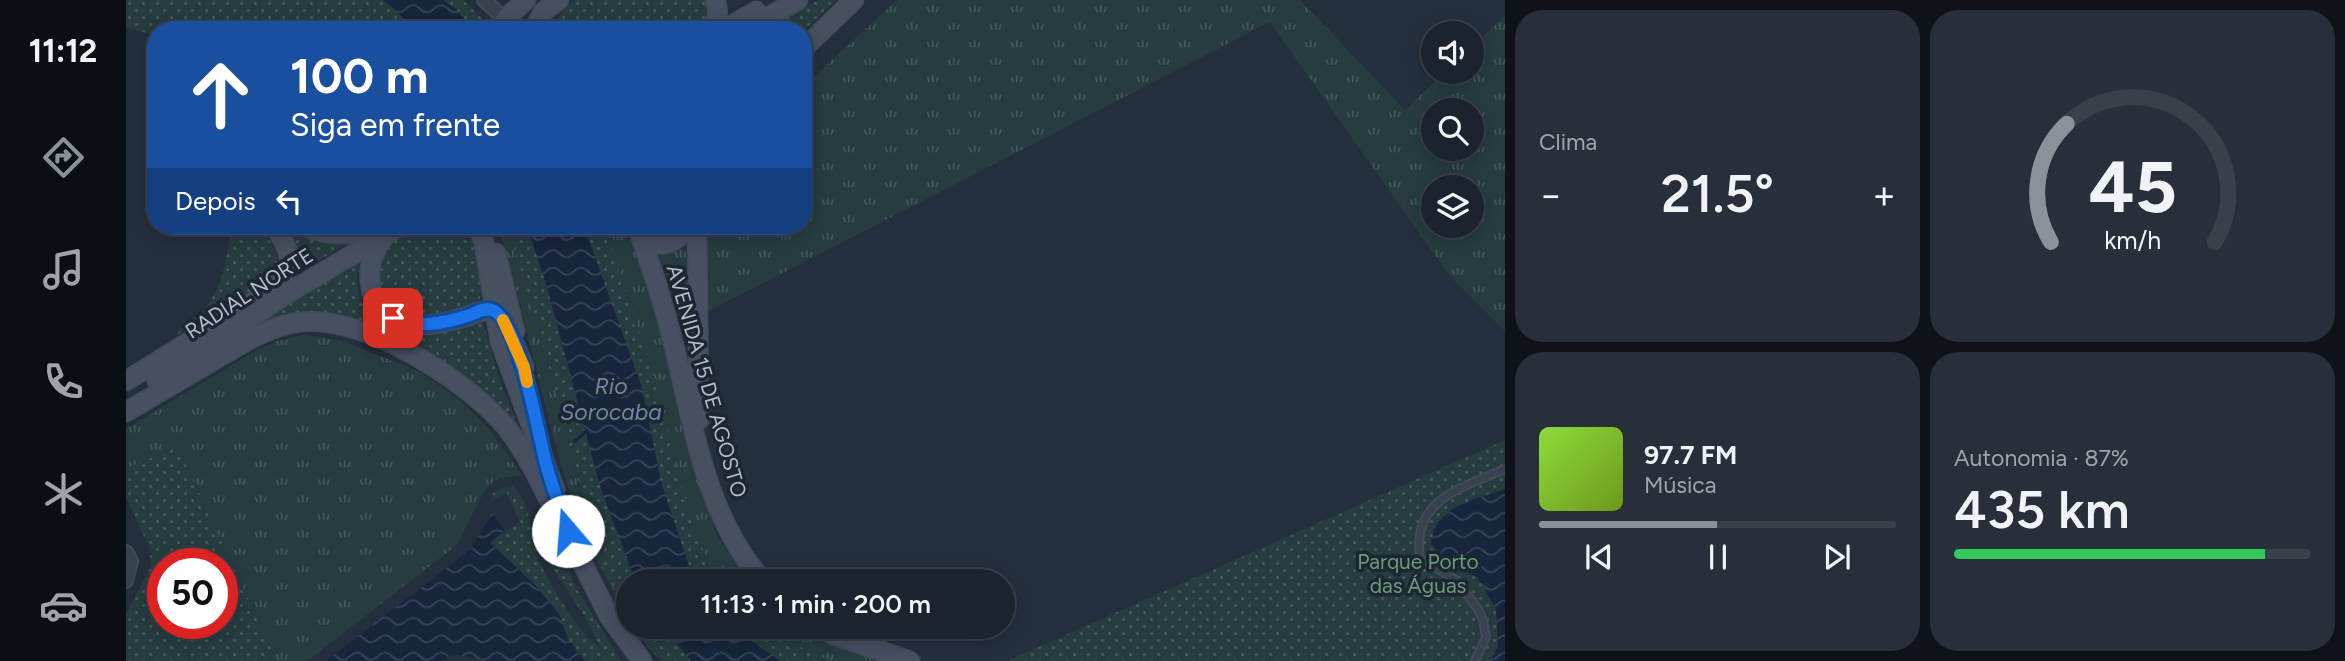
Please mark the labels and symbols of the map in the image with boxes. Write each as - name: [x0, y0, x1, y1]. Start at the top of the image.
- street label: RADIAL NORTE: [180, 242, 318, 344]
- street label: AVENIDA 15 DE AGOSTO: [662, 262, 752, 500]
- pin: [363, 288, 423, 348]
- water label: Rio Sorocaba: [560, 372, 662, 426]
- position arrow: [531, 494, 605, 568]
- speed limit sign: 50: [147, 548, 238, 639]
- park label: Parque Porto das Águas: [1357, 549, 1479, 598]

